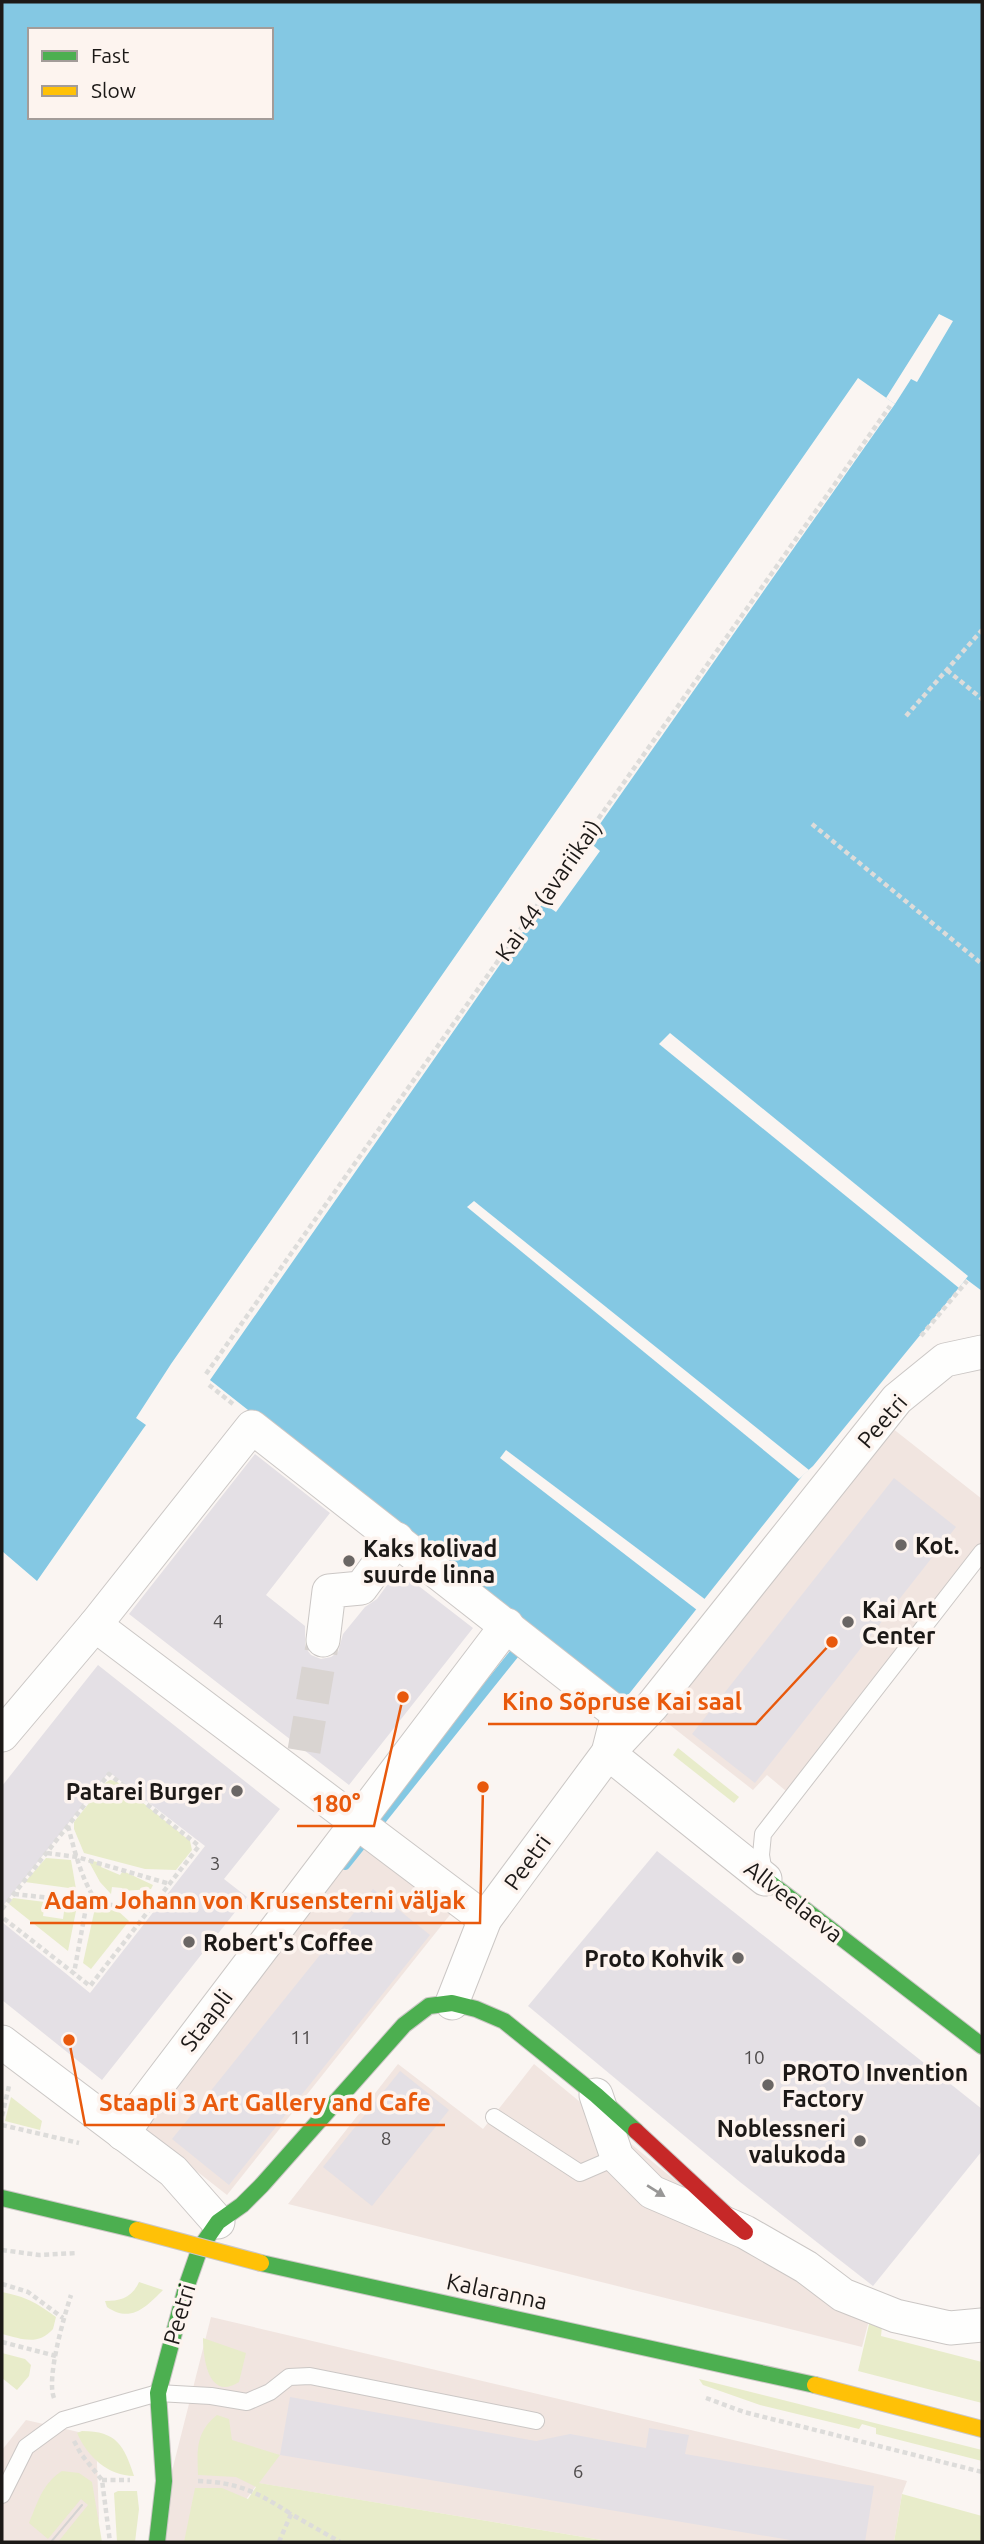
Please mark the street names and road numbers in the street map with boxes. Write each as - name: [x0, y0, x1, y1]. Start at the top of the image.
- street label: Kai 44 (avariikai): [490, 815, 607, 966]
- street label: Peetri: [852, 1389, 912, 1453]
- street label: Peetri: [499, 1830, 555, 1894]
- street label: Allveelaeva: [740, 1855, 848, 1947]
- street label: Staapli: [175, 1985, 237, 2055]
- street label: Kalaranna: [444, 2268, 550, 2314]
- street label: Peetri: [158, 2281, 200, 2347]

